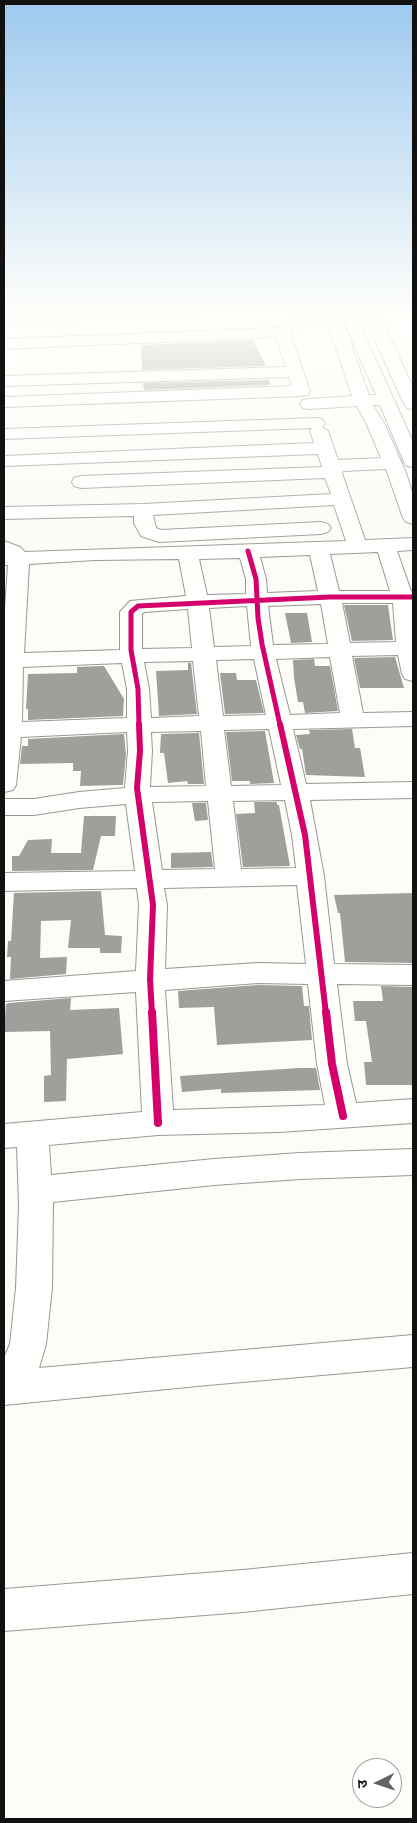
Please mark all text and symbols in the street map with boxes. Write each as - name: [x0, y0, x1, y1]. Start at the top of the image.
- north arrow: [352, 1758, 402, 1808]
- text: उ: [354, 1779, 371, 1789]

